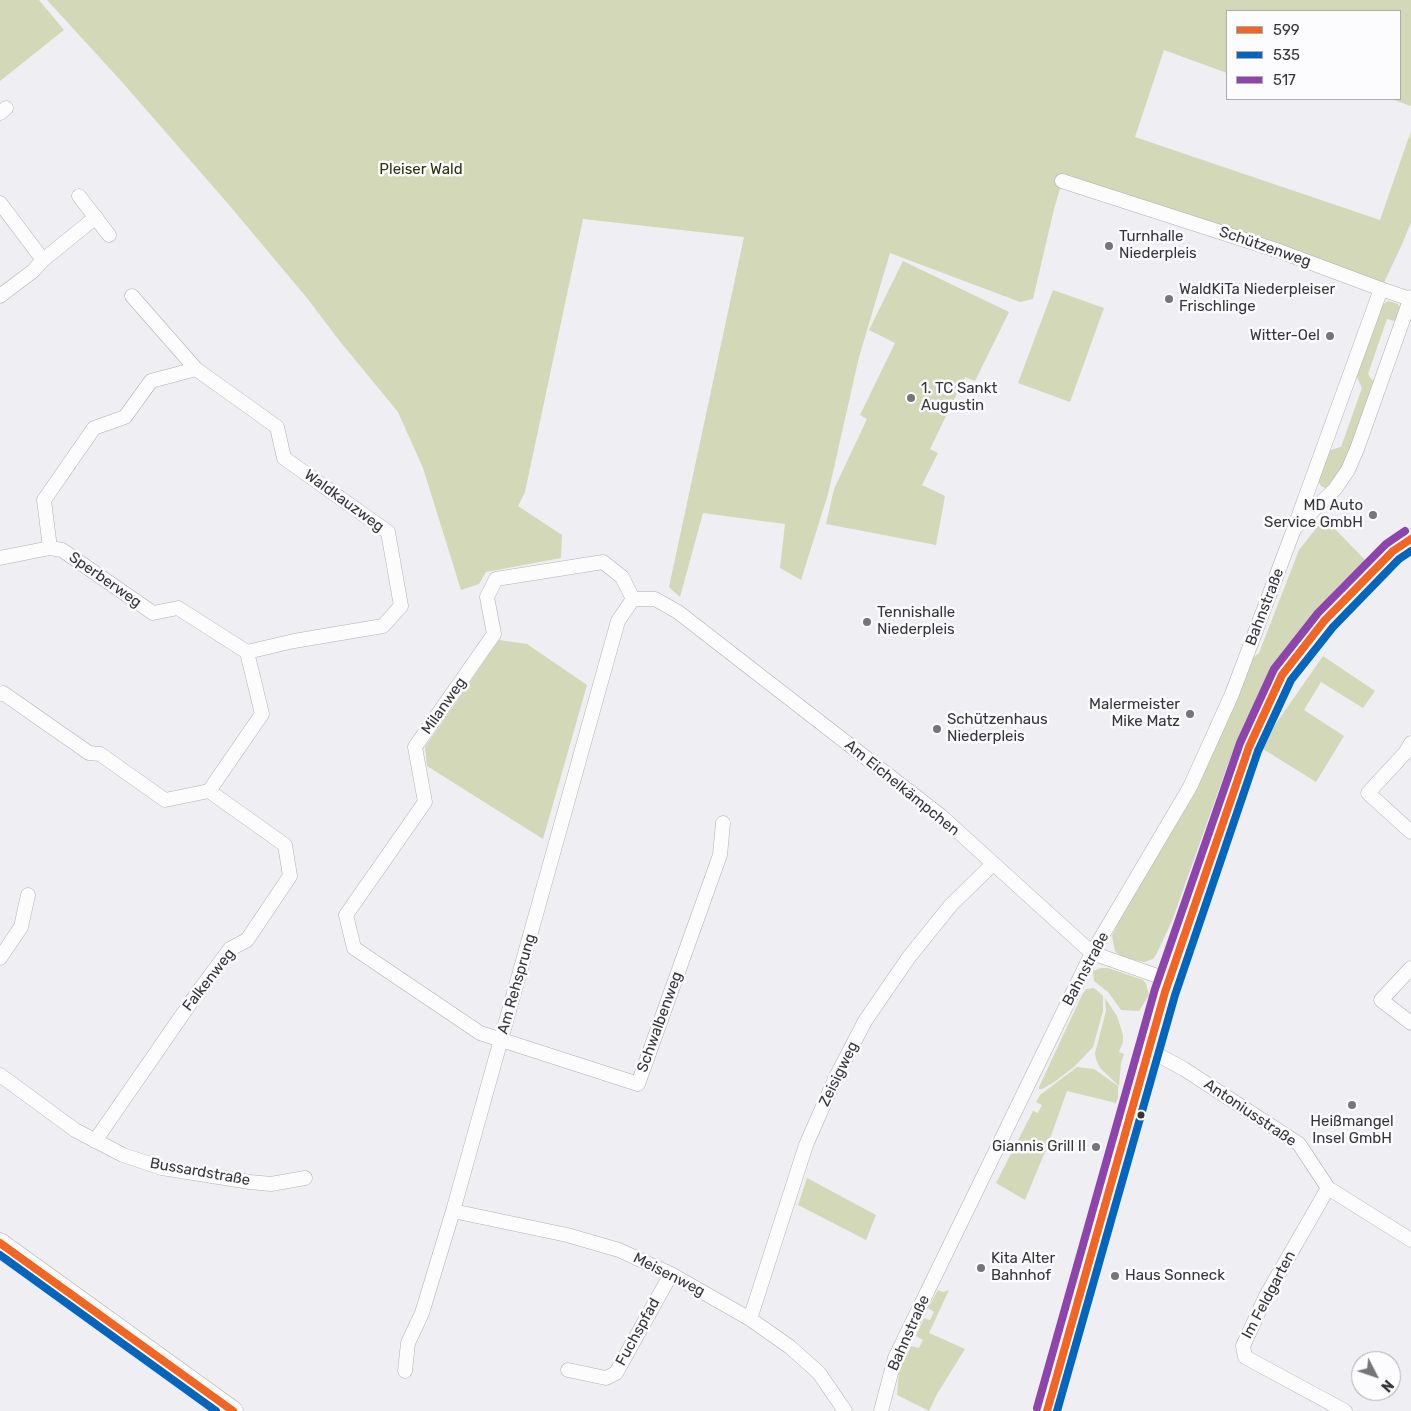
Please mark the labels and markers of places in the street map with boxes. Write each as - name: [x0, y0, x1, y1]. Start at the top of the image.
- place label: Turnhalle Niederpleis: [1119, 228, 1197, 263]
- marker: Turnhalle Niederpleis: [1103, 240, 1115, 252]
- place label: WaldKiTa Niederpleiser Frischlinge: [1179, 281, 1335, 316]
- marker: WaldKiTa Niederpleiser Frischlinge: [1163, 293, 1175, 305]
- place label: Witter-Oel: [1250, 327, 1320, 345]
- marker: Witter-Oel: [1324, 330, 1336, 342]
- place label: 1. TC Sankt Augustin: [921, 380, 997, 415]
- marker: 1. TC Sankt Augustin: [905, 392, 917, 404]
- place label: MD Auto Service GmbH: [1264, 497, 1363, 532]
- marker: MD Auto Service GmbH: [1367, 509, 1379, 521]
- place label: Tennishalle Niederpleis: [877, 604, 955, 639]
- marker: Tennishalle Niederpleis: [861, 616, 873, 628]
- place label: Malermeister Mike Matz: [1089, 696, 1180, 731]
- marker: Malermeister Mike Matz: [1184, 708, 1196, 720]
- place label: Schützenhaus Niederpleis: [947, 711, 1048, 746]
- marker: Schützenhaus Niederpleis: [931, 723, 943, 735]
- marker: Heißmangel Insel GmbH: [1346, 1099, 1358, 1111]
- unlabelled marker: [1136, 1110, 1146, 1120]
- place label: Heißmangel Insel GmbH: [1310, 1113, 1394, 1148]
- place label: Giannis Grill II: [992, 1138, 1086, 1156]
- marker: Giannis Grill II: [1090, 1141, 1102, 1153]
- place label: Kita Alter Bahnhof: [991, 1250, 1055, 1285]
- marker: Kita Alter Bahnhof: [975, 1262, 987, 1274]
- place label: Haus Sonneck: [1125, 1267, 1225, 1285]
- marker: Haus Sonneck: [1109, 1270, 1121, 1282]

